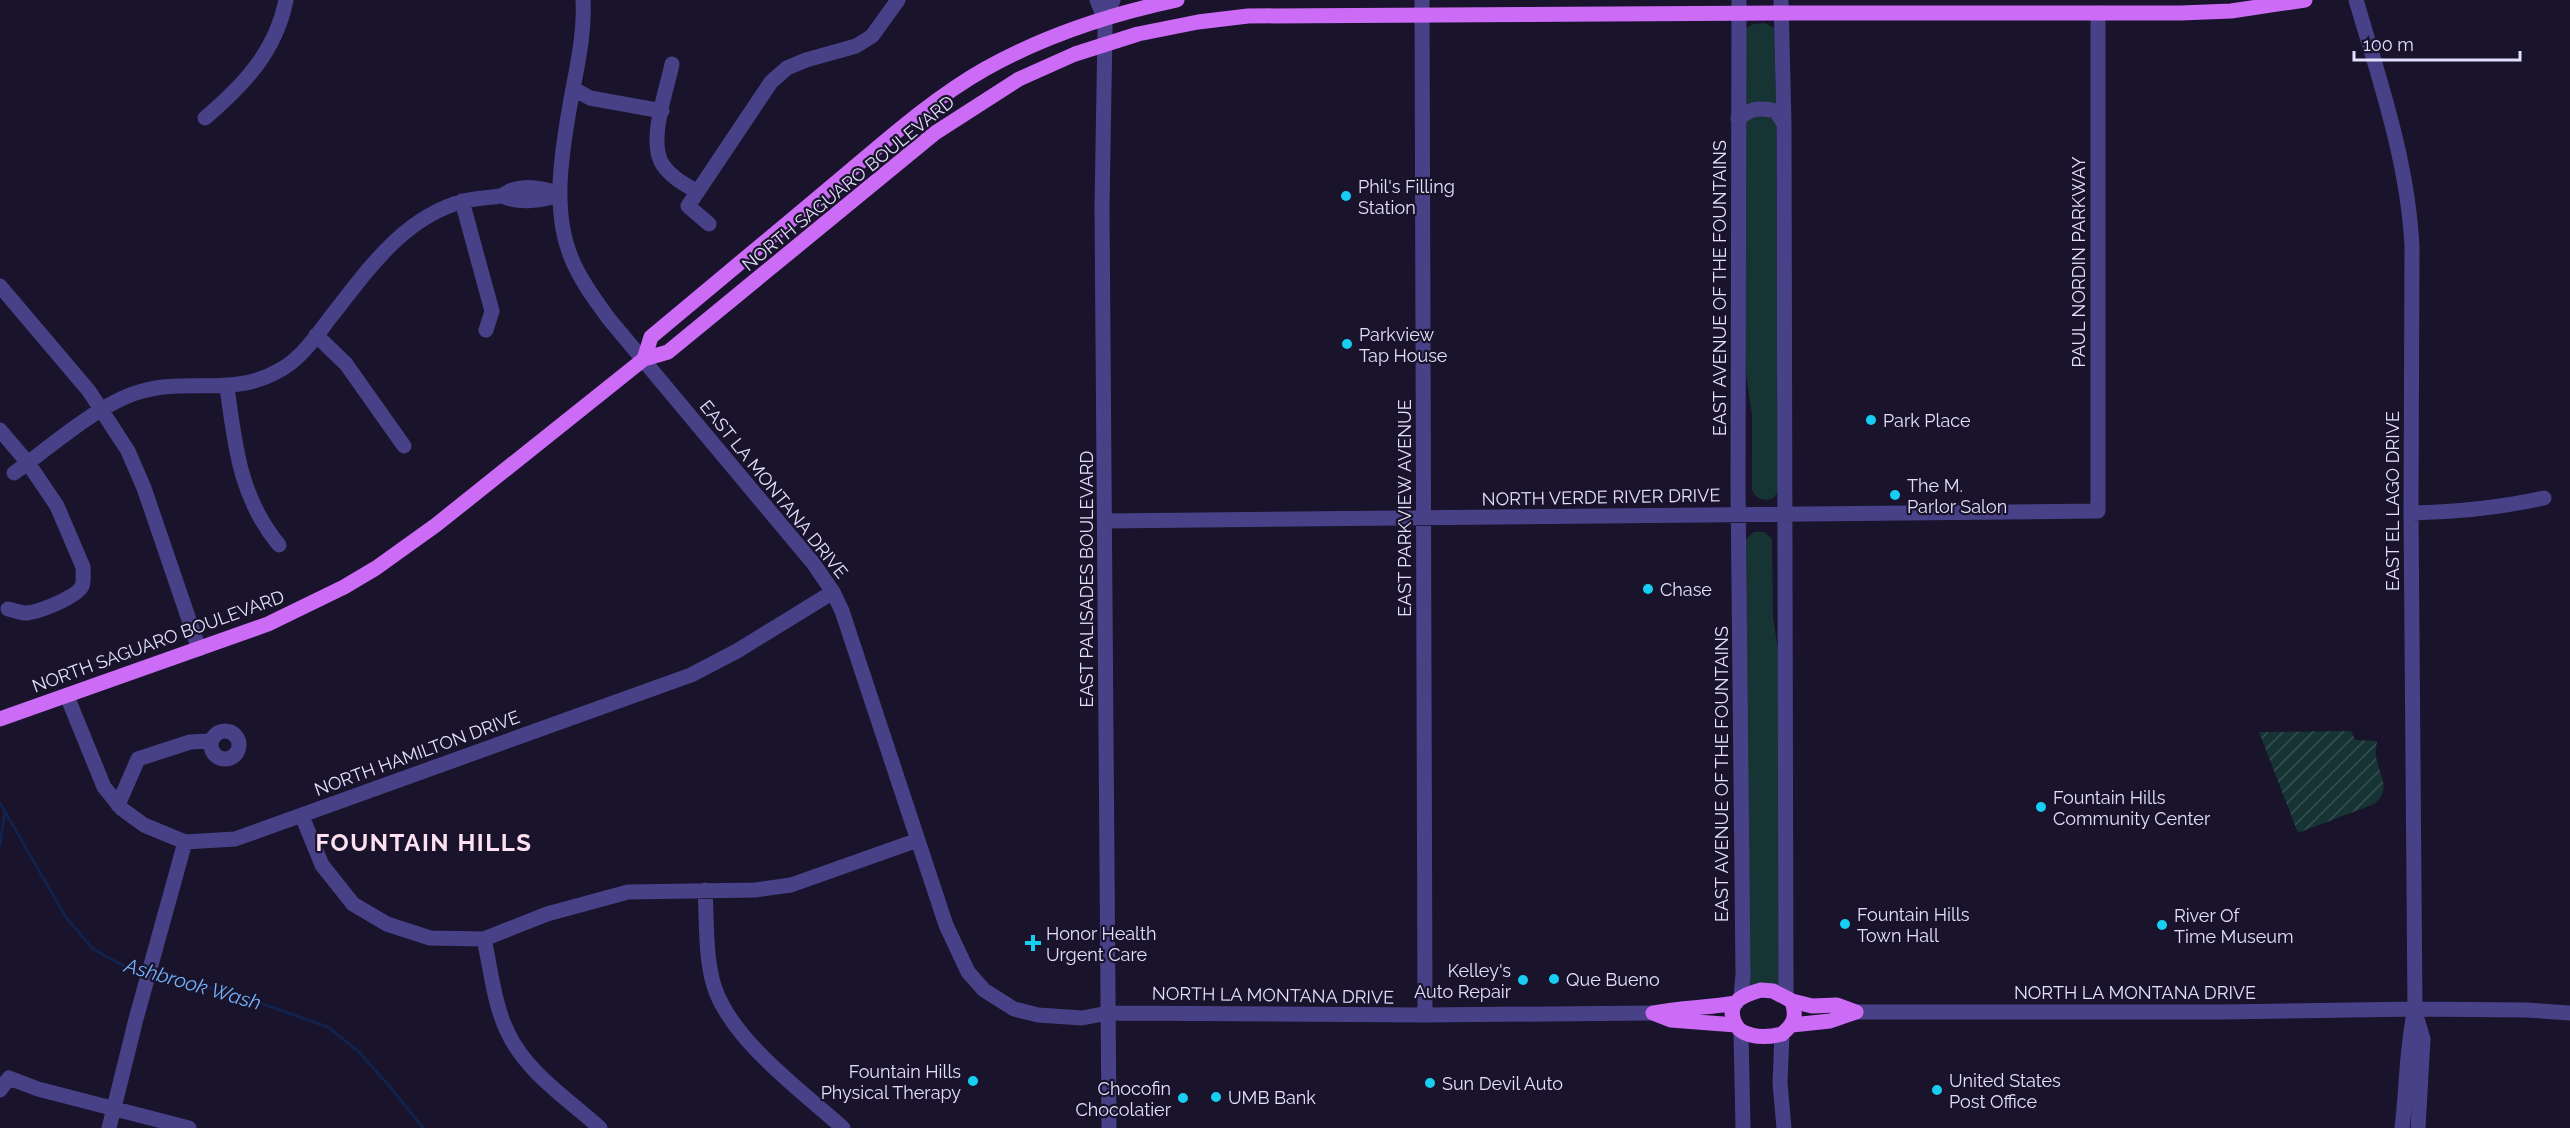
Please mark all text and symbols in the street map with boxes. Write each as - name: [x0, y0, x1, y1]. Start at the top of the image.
- scale bar: [2354, 24, 2520, 62]
- text: 100 m: [2363, 34, 2414, 55]
- street label: NORTH SAGUARO BOULEVARD: [738, 91, 958, 275]
- street label: EAST AVENUE OF THE FOUNTAINS: [1709, 140, 1730, 436]
- street label: PAUL NORDIN PARKWAY: [2068, 156, 2089, 368]
- place label: Phil's Filling Station: [1358, 176, 1455, 218]
- marker: Phil's Filling Station: [1339, 189, 1353, 203]
- place label: Parkview Tap House: [1359, 324, 1448, 366]
- marker: Parkview Tap House: [1340, 337, 1354, 351]
- street label: EAST LA MONTANA DRIVE: [696, 396, 852, 582]
- street label: EAST PARKVIEW AVENUE: [1394, 399, 1415, 617]
- place label: Park Place: [1883, 410, 1971, 431]
- street label: EAST EL LAGO DRIVE: [2382, 411, 2403, 591]
- marker: Park Place: [1864, 413, 1878, 427]
- street label: EAST PALISADES BOULEVARD: [1076, 450, 1097, 707]
- place label: The M. Parlor Salon: [1907, 475, 2007, 517]
- street label: NORTH VERDE RIVER DRIVE: [1482, 484, 1721, 510]
- marker: The M. Parlor Salon: [1888, 488, 1902, 502]
- place label: Chase: [1660, 579, 1712, 600]
- marker: Chase: [1641, 582, 1655, 596]
- street label: NORTH SAGUARO BOULEVARD: [29, 585, 287, 696]
- street label: EAST AVENUE OF THE FOUNTAINS: [1711, 626, 1732, 922]
- street label: NORTH HAMILTON DRIVE: [312, 706, 523, 800]
- place label: Fountain Hills Community Center: [2053, 787, 2211, 829]
- marker: Fountain Hills Community Center: [2034, 800, 2048, 814]
- district label: FOUNTAIN HILLS: [316, 828, 532, 857]
- place label: Fountain Hills Town Hall: [1857, 904, 1970, 946]
- place label: River Of Time Museum: [2174, 905, 2294, 947]
- marker: Fountain Hills Town Hall: [1838, 917, 1852, 931]
- marker: River Of Time Museum: [2155, 918, 2169, 932]
- place label: Honor Health Urgent Care: [1046, 923, 1156, 965]
- marker: Honor Health Urgent Care: [1024, 934, 1042, 952]
- water label: Ashbrook Wash: [121, 953, 264, 1015]
- place label: Kelley's Auto Repair: [1414, 960, 1512, 1002]
- place label: Que Bueno: [1566, 969, 1660, 990]
- marker: Que Bueno: [1547, 972, 1561, 986]
- marker: Kelley's Auto Repair: [1516, 973, 1530, 987]
- street label: NORTH LA MONTANA DRIVE: [1152, 982, 1394, 1008]
- street label: NORTH LA MONTANA DRIVE: [2014, 982, 2256, 1003]
- place label: Fountain Hills Physical Therapy: [821, 1061, 961, 1103]
- place label: United States Post Office: [1949, 1070, 2061, 1112]
- place label: Sun Devil Auto: [1442, 1073, 1563, 1094]
- marker: Fountain Hills Physical Therapy: [966, 1074, 980, 1088]
- marker: Sun Devil Auto: [1423, 1076, 1437, 1090]
- place label: Chocofin Chocolatier: [1075, 1078, 1172, 1120]
- marker: United States Post Office: [1930, 1083, 1944, 1097]
- place label: UMB Bank: [1228, 1087, 1316, 1108]
- marker: UMB Bank: [1209, 1090, 1223, 1104]
- marker: Chocofin Chocolatier: [1176, 1091, 1190, 1105]

